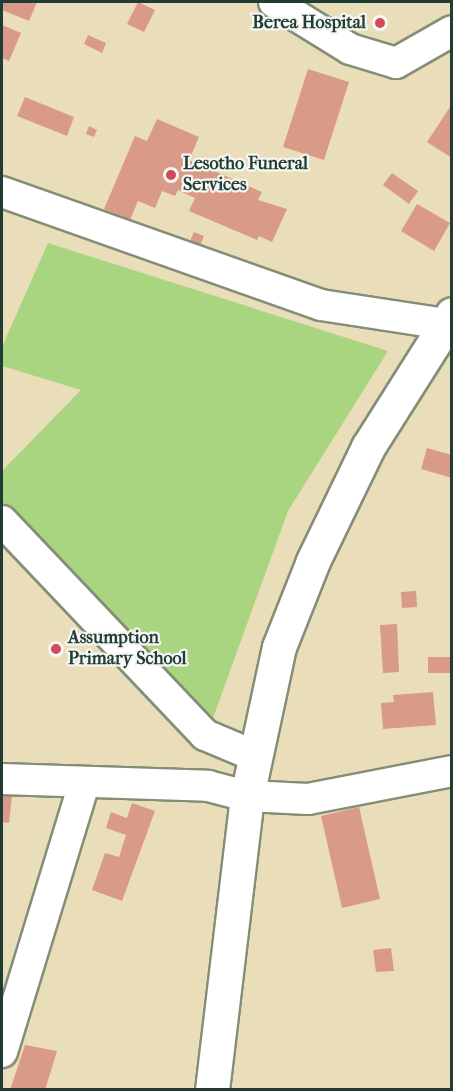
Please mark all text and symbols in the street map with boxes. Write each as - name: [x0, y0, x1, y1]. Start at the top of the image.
- place label: Berea Hospital: [252, 12, 366, 34]
- marker: Berea Hospital: [371, 14, 389, 32]
- place label: Lesotho Funeral Services: [183, 154, 308, 196]
- marker: Lesotho Funeral Services: [164, 168, 178, 182]
- place label: Assumption Primary School: [68, 628, 186, 670]
- marker: Assumption Primary School: [49, 642, 63, 656]

